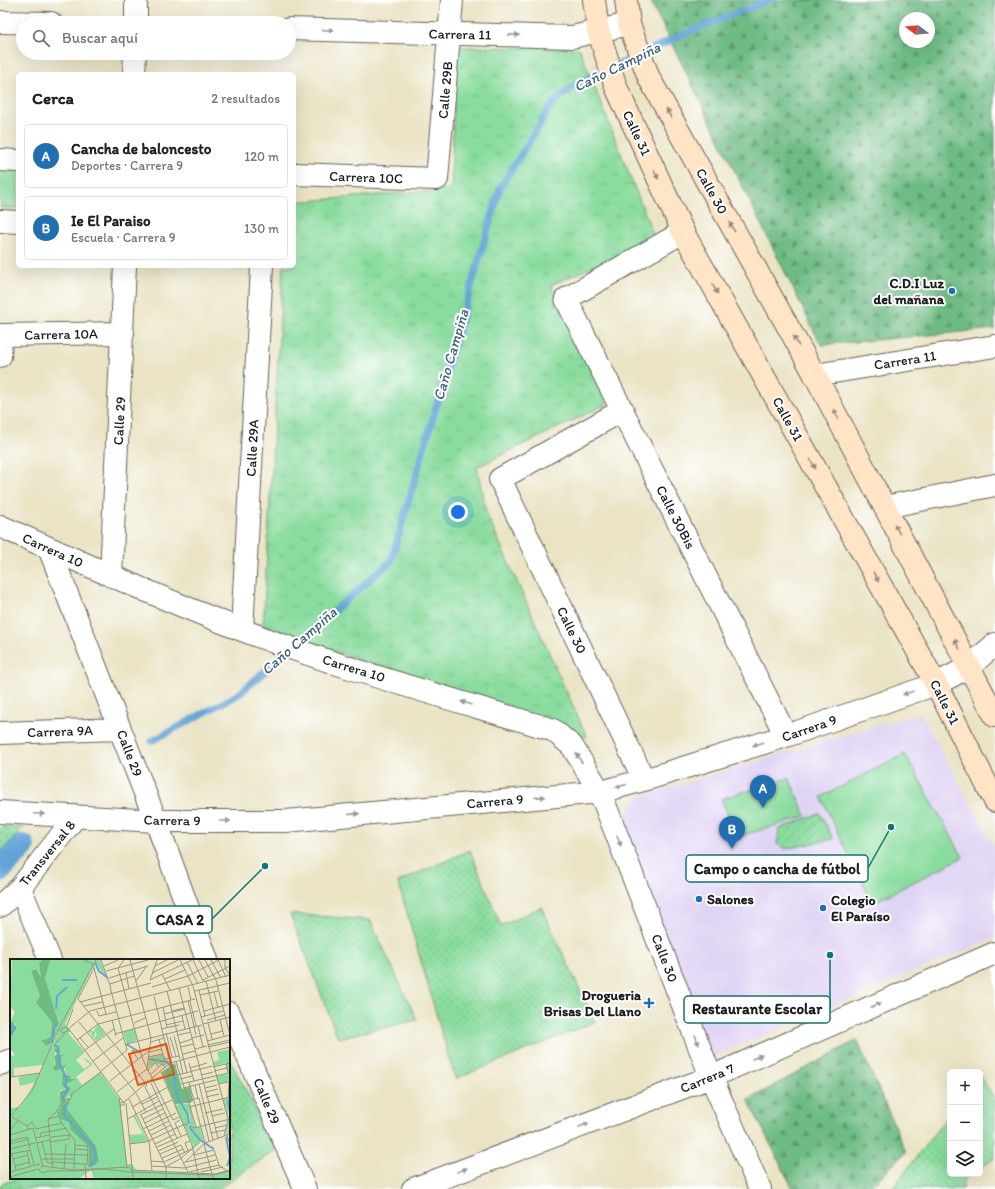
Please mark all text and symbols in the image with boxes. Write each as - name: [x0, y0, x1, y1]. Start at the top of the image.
- north arrow: [899, 12, 935, 48]
- search box: [16, 16, 296, 60]
- street label: Carrera 11: [428, 25, 492, 44]
- icon: search: [30, 27, 52, 49]
- one-way arrow: [322, 27, 334, 34]
- text: Buscar aquí: [62, 29, 138, 47]
- one-way arrow: [508, 32, 521, 38]
- water label: Caño Campiña: [571, 38, 664, 96]
- street label: Calle 29B: [435, 61, 456, 120]
- text: Cerca: [32, 88, 74, 108]
- text: 2 resultados: [211, 91, 280, 106]
- street label: Calle 31: [619, 108, 655, 159]
- one-way arrow: [665, 108, 672, 120]
- text: Cancha de baloncesto: [71, 140, 211, 158]
- text: A: [42, 149, 50, 164]
- text: 120 m: [244, 149, 279, 164]
- text: Deportes · Carrera 9: [71, 158, 183, 173]
- street label: Calle 30: [692, 165, 731, 217]
- street label: Carrera 10C: [329, 168, 403, 187]
- one-way arrow: [653, 168, 659, 179]
- text: Ie El Paraiso: [71, 212, 151, 230]
- text: B: [42, 221, 50, 236]
- text: 130 m: [244, 221, 279, 236]
- one-way arrow: [729, 221, 736, 233]
- text: Escuela · Carrera 9: [71, 230, 176, 245]
- place label: C.D.I Luz del mañana: [873, 275, 945, 308]
- one-way arrow: [712, 283, 719, 295]
- marker: C.D.I Luz del mañana: [947, 286, 957, 296]
- water label: Caño Campiña: [429, 307, 473, 403]
- street label: Carrera 10A: [24, 325, 98, 344]
- one-way arrow: [792, 335, 799, 347]
- street label: Carrera 11: [873, 347, 938, 374]
- street label: Calle 31: [768, 394, 807, 445]
- street label: Calle 29: [110, 396, 129, 446]
- one-way arrow: [832, 408, 839, 420]
- street label: Calle 29A: [243, 419, 262, 477]
- one-way arrow: [810, 458, 816, 470]
- street label: Calle 30Bis: [652, 483, 699, 552]
- your location: [448, 502, 468, 522]
- one-way arrow: [893, 523, 900, 535]
- street label: Carrera 10: [20, 529, 86, 571]
- one-way arrow: [873, 571, 880, 583]
- water label: Caño Campiña: [258, 603, 341, 679]
- street label: Calle 30: [553, 604, 590, 657]
- one-way arrow: [954, 638, 961, 650]
- street label: Carrera 10: [320, 651, 387, 686]
- street label: Calle 31: [926, 677, 963, 728]
- one-way arrow: [902, 691, 914, 697]
- one-way arrow: [460, 700, 472, 706]
- street label: Carrera 9: [779, 711, 839, 746]
- street label: Carrera 9A: [27, 722, 93, 741]
- street label: Calle 29: [113, 727, 146, 779]
- one-way arrow: [752, 742, 764, 748]
- one-way arrow: [576, 752, 583, 764]
- pin: A: [750, 775, 776, 808]
- one-way arrow: [615, 784, 627, 790]
- street label: Carrera 9: [466, 791, 524, 812]
- one-way arrow: [534, 794, 546, 801]
- one-way arrow: [33, 811, 46, 817]
- one-way arrow: [348, 811, 360, 818]
- street label: Carrera 9: [143, 812, 201, 829]
- pin: B: [719, 816, 745, 849]
- street label: Transversal 8: [16, 817, 79, 890]
- one-way arrow: [219, 818, 232, 824]
- one-way arrow: [617, 835, 623, 847]
- callout: Campo o cancha de fútbol: [686, 855, 868, 882]
- text: Campo o cancha de fútbol: [694, 860, 861, 879]
- place label: Salones: [707, 891, 754, 908]
- place label: Colegio El Paraíso: [831, 892, 890, 925]
- marker: Salones: [694, 894, 704, 904]
- marker: Colegio El Paraíso: [818, 903, 828, 913]
- callout: CASA 2: [147, 906, 212, 933]
- text: CASA 2: [156, 911, 204, 929]
- street label: Calle 30: [648, 932, 681, 985]
- inset map: [10, 959, 230, 1179]
- place label: Drogueria Brisas Del Llano: [544, 987, 641, 1020]
- callout: Restaurante Escolar: [684, 996, 830, 1023]
- marker: Drogueria Brisas Del Llano: [644, 998, 654, 1008]
- text: Restaurante Escolar: [692, 1000, 823, 1018]
- one-way arrow: [871, 1002, 882, 1008]
- one-way arrow: [694, 1035, 700, 1046]
- one-way arrow: [752, 1054, 763, 1060]
- street label: Carrera 7: [678, 1060, 737, 1097]
- map controls: [947, 1069, 983, 1177]
- button: +: [947, 1069, 983, 1105]
- street label: Calle 29: [249, 1075, 284, 1127]
- button: −: [947, 1105, 983, 1141]
- one-way arrow: [578, 1121, 590, 1127]
- button: layers: [947, 1141, 983, 1177]
- one-way arrow: [457, 1167, 469, 1173]

